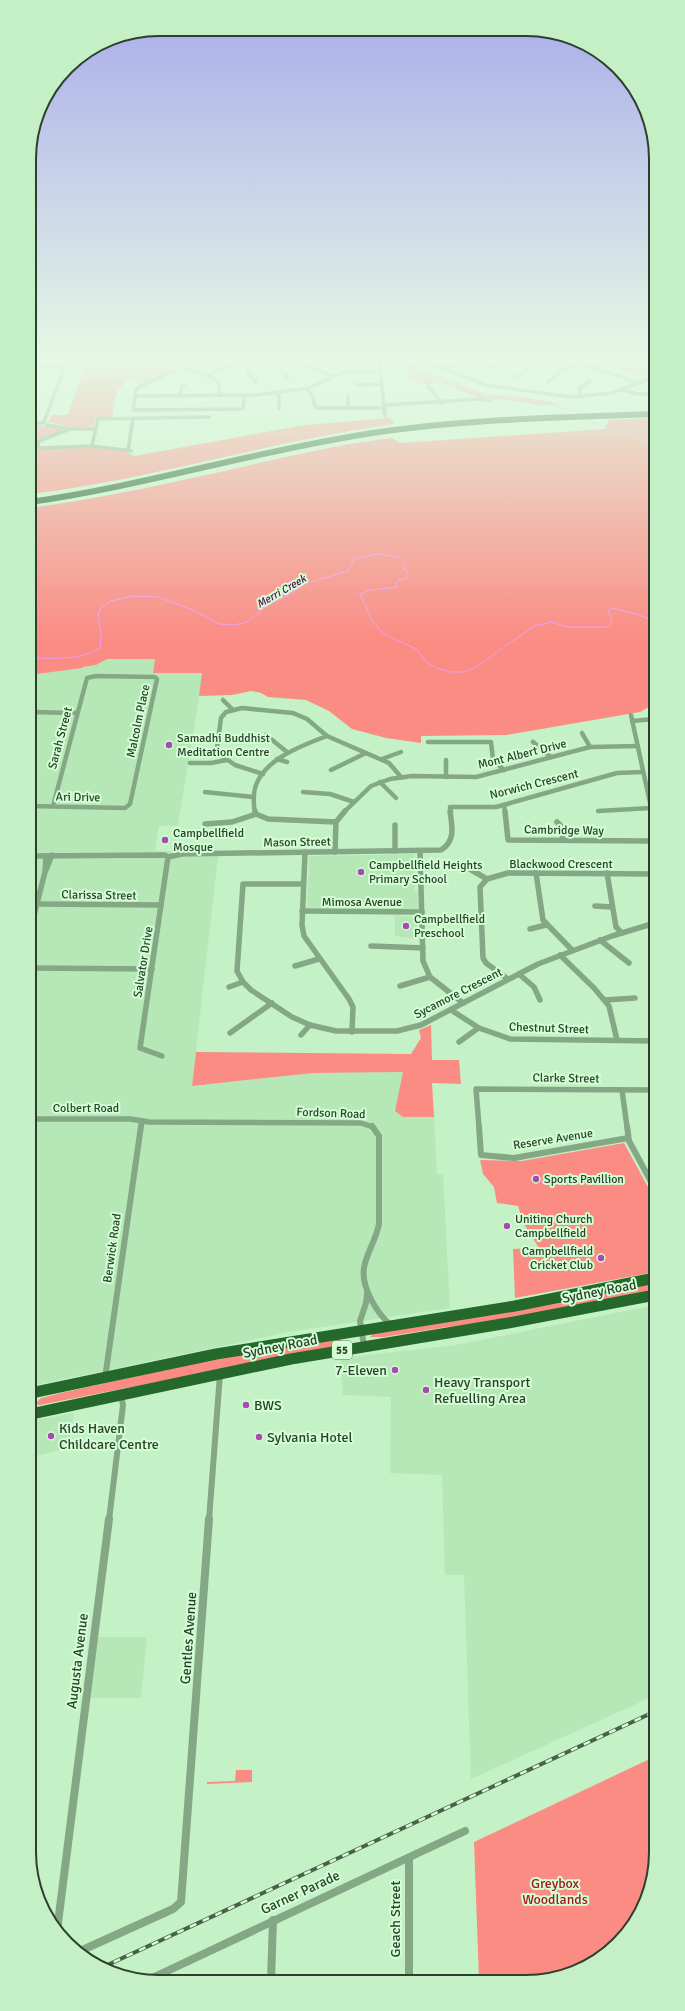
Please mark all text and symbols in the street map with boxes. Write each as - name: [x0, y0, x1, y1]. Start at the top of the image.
- water label: Merri Creek: [254, 571, 310, 611]
- street label: Malcolm Place: [123, 683, 154, 759]
- street label: Sarah Street: [45, 705, 76, 771]
- place label: Samadhi Buddhist Meditation Centre: [177, 731, 270, 760]
- street label: Mont Albert Drive: [476, 736, 568, 773]
- marker: Samadhi Buddhist Meditation Centre: [164, 740, 174, 750]
- street label: Norwich Crescent: [488, 766, 580, 803]
- street label: Ari Drive: [56, 790, 100, 805]
- street label: Cambridge Way: [524, 822, 604, 839]
- place label: Campbellfield Mosque: [173, 826, 244, 855]
- street label: Mason Street: [263, 834, 331, 851]
- marker: Campbellfield Mosque: [160, 835, 170, 845]
- street label: Blackwood Crescent: [509, 857, 613, 872]
- place label: Campbellfield Heights Primary School: [369, 858, 482, 887]
- marker: Campbellfield Heights Primary School: [356, 867, 366, 877]
- street label: Clarissa Street: [61, 887, 137, 904]
- street label: Mimosa Avenue: [322, 895, 402, 910]
- place label: Campbellfield Preschool: [414, 912, 485, 941]
- marker: Campbellfield Preschool: [401, 921, 411, 931]
- street label: Salvator Drive: [130, 925, 157, 999]
- street label: Sycamore Crescent: [411, 965, 505, 1022]
- street label: Chestnut Street: [509, 1020, 589, 1037]
- street label: Clarke Street: [532, 1070, 600, 1087]
- street label: Colbert Road: [53, 1101, 119, 1116]
- street label: Fordson Road: [296, 1105, 366, 1122]
- street label: Reserve Avenue: [512, 1126, 594, 1153]
- place label: Sports Pavillion: [544, 1172, 624, 1187]
- marker: Sports Pavillion: [531, 1174, 541, 1184]
- street label: Berwick Road: [100, 1212, 125, 1284]
- place label: Uniting Church Campbellfield: [515, 1212, 593, 1241]
- marker: Uniting Church Campbellfield: [502, 1221, 512, 1231]
- place label: Campbellfield Cricket Club: [522, 1244, 593, 1273]
- marker: Campbellfield Cricket Club: [596, 1253, 606, 1263]
- street label: Sydney Road: [560, 1276, 638, 1307]
- street label: Sydney Road: [241, 1331, 319, 1362]
- road number: 55: [332, 1341, 352, 1359]
- place label: 7-Eleven: [335, 1362, 387, 1379]
- marker: 7-Eleven: [390, 1365, 400, 1375]
- place label: Heavy Transport Refuelling Area: [434, 1374, 531, 1407]
- marker: Heavy Transport Refuelling Area: [421, 1385, 431, 1395]
- place label: BWS: [254, 1397, 282, 1414]
- marker: BWS: [241, 1400, 251, 1410]
- place label: Kids Haven Childcare Centre: [59, 1420, 159, 1453]
- place label: Sylvania Hotel: [267, 1429, 353, 1446]
- marker: Kids Haven Childcare Centre: [46, 1431, 56, 1441]
- marker: Sylvania Hotel: [254, 1432, 264, 1442]
- street label: Gentles Avenue: [177, 1591, 200, 1685]
- street label: Augusta Avenue: [63, 1612, 92, 1710]
- street label: Garner Parade: [258, 1867, 342, 1918]
- park label: Greybox Woodlands: [522, 1875, 588, 1908]
- street label: Geach Street: [387, 1880, 404, 1957]

